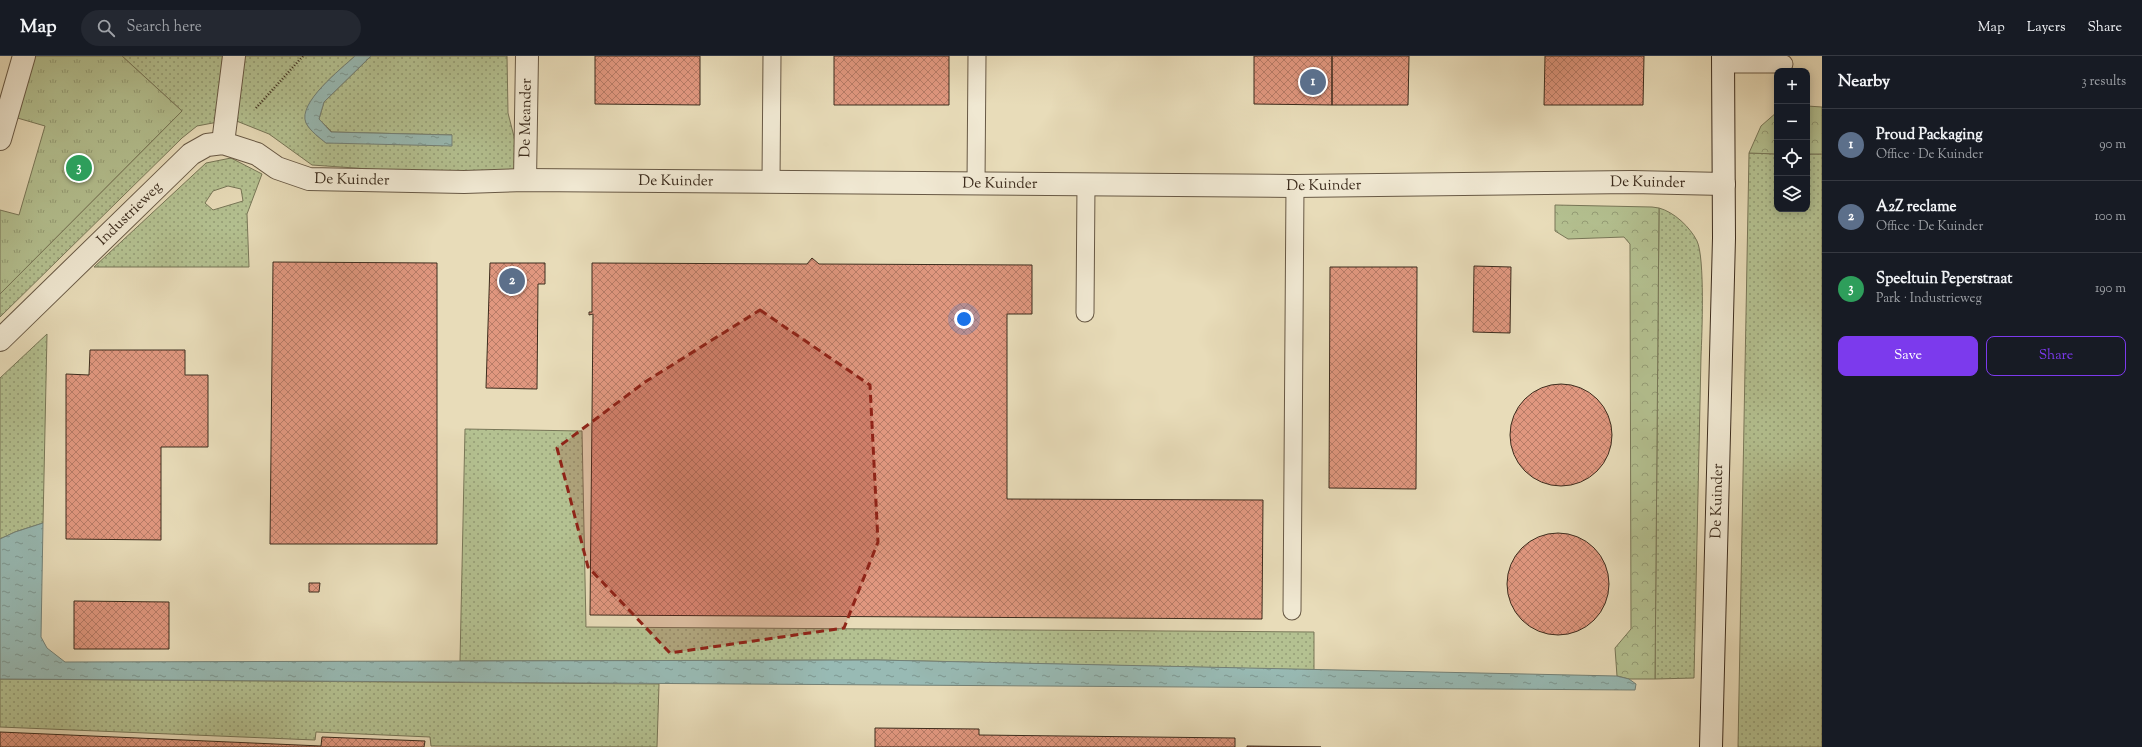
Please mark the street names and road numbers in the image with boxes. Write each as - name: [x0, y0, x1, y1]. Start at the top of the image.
- street label: De Meander: [515, 78, 537, 158]
- street label: De Kuinder: [314, 169, 390, 191]
- street label: De Kuinder: [638, 170, 714, 192]
- street label: De Kuinder: [1610, 171, 1686, 194]
- street label: De Kuinder: [962, 173, 1038, 194]
- street label: De Kuinder: [1286, 175, 1362, 197]
- street label: Industrieweg: [92, 177, 167, 250]
- street label: De Kuinder: [1706, 463, 1729, 539]

